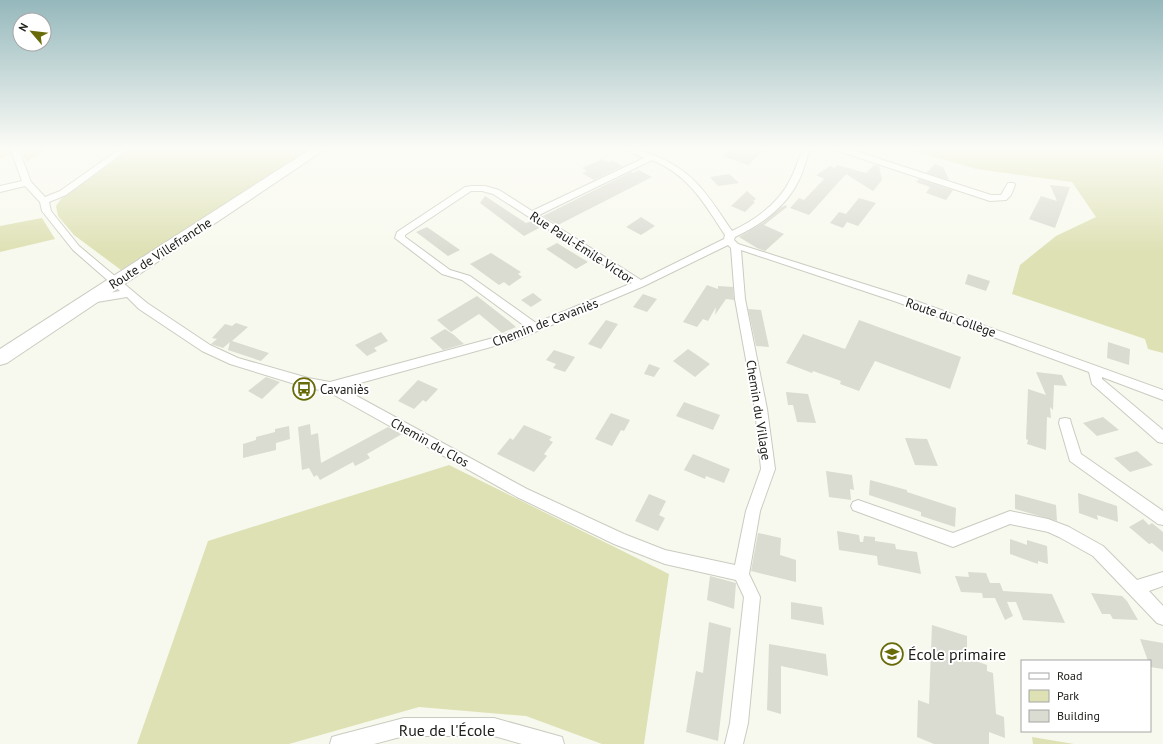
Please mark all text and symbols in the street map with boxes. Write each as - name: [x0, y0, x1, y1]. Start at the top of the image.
- north arrow: [12, 12, 52, 52]
- text: N: [15, 21, 31, 34]
- street label: Rue Paul-Émile Victor: [527, 208, 637, 288]
- street label: Route de Villefranche: [106, 214, 215, 293]
- street label: Chemin de Cavaniès: [490, 294, 600, 350]
- street label: Route du Collège: [903, 294, 998, 341]
- street label: Chemin du Village: [742, 359, 775, 461]
- bus stop icon: Cavaniès: [291, 376, 317, 402]
- place label: Cavaniès: [320, 381, 369, 398]
- street label: Chemin du Clos: [388, 414, 472, 471]
- school or university icon: École primaire: [879, 641, 905, 667]
- place label: École primaire: [908, 644, 1006, 664]
- legend: [1021, 660, 1151, 732]
- text: Road: [1057, 668, 1082, 683]
- text: Park: [1057, 688, 1079, 703]
- text: Building: [1057, 708, 1100, 723]
- street label: Rue de l'École: [399, 720, 495, 740]

